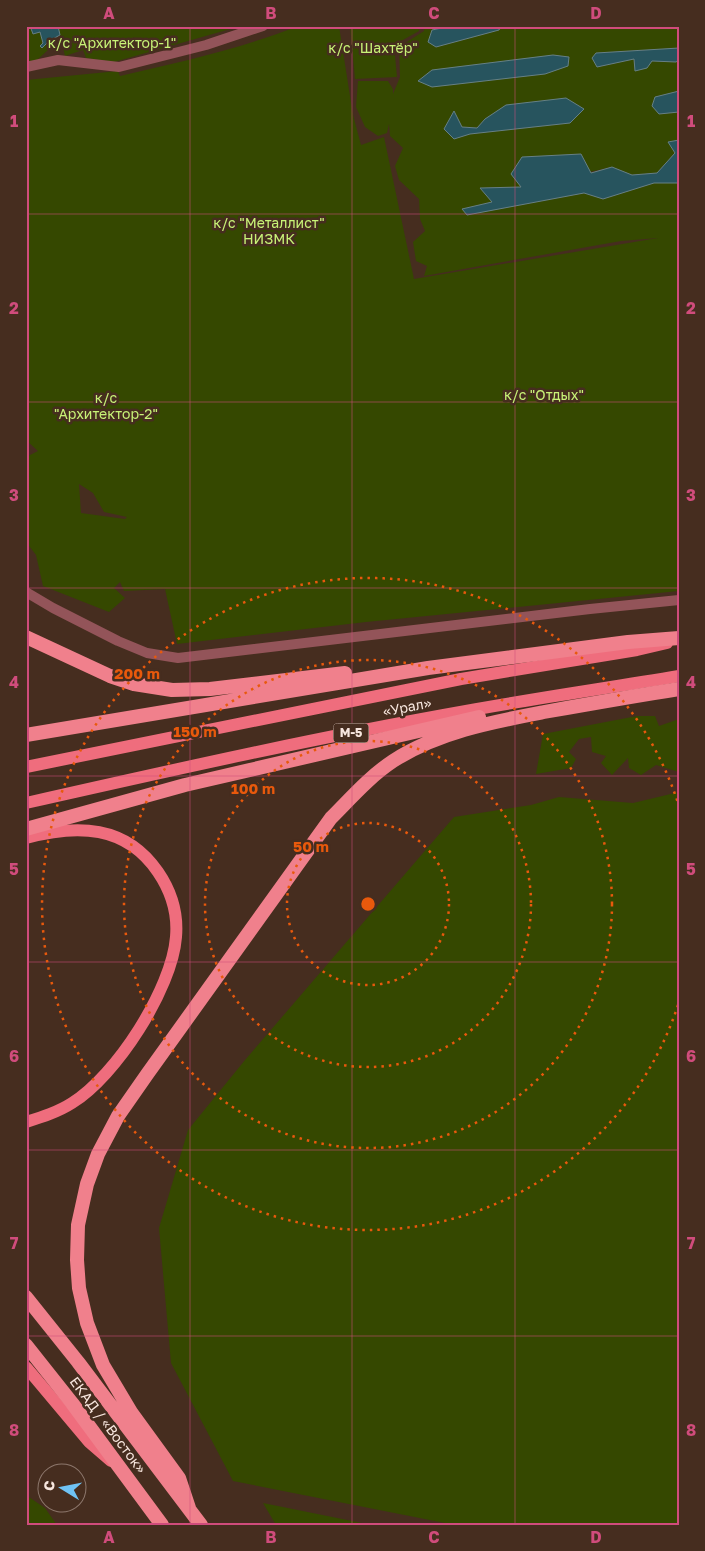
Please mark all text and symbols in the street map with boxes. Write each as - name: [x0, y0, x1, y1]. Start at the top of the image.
- text: A: [103, 3, 115, 23]
- text: B: [265, 3, 277, 23]
- text: C: [428, 3, 440, 23]
- text: D: [590, 3, 602, 23]
- park label: к/с "Архитектор-1": [48, 34, 176, 51]
- park label: к/с "Шахтёр": [328, 39, 418, 56]
- text: 1: [10, 111, 18, 131]
- text: 1: [687, 111, 695, 131]
- park label: к/с "Металлист" НИЗМК: [213, 214, 325, 247]
- text: 2: [9, 298, 19, 318]
- text: 2: [686, 298, 696, 318]
- park label: к/с "Отдых": [504, 386, 584, 403]
- park label: к/с "Архитектор-2": [54, 389, 158, 422]
- text: 3: [9, 485, 19, 505]
- text: 3: [686, 485, 696, 505]
- text: 200 m: [114, 664, 160, 682]
- text: 4: [9, 672, 19, 692]
- text: 4: [686, 672, 696, 692]
- street label: «Урал»: [381, 693, 433, 720]
- text: 150 m: [173, 722, 217, 740]
- road number: М-5: [334, 724, 368, 742]
- text: 100 m: [231, 779, 275, 797]
- text: 50 m: [293, 837, 329, 855]
- text: 5: [9, 859, 19, 879]
- text: 5: [686, 859, 696, 879]
- centre of rings: [359, 895, 377, 913]
- text: 6: [9, 1046, 19, 1066]
- text: 6: [686, 1046, 696, 1066]
- text: 7: [10, 1233, 19, 1253]
- text: 7: [687, 1233, 696, 1253]
- street label: ЕКАД / «Восток»: [67, 1373, 150, 1477]
- text: 8: [9, 1420, 19, 1440]
- text: 8: [686, 1420, 696, 1440]
- north arrow: [38, 1464, 88, 1514]
- text: С: [39, 1479, 58, 1492]
- text: A: [103, 1527, 115, 1547]
- text: B: [265, 1527, 277, 1547]
- text: C: [428, 1527, 440, 1547]
- text: D: [590, 1527, 602, 1547]

